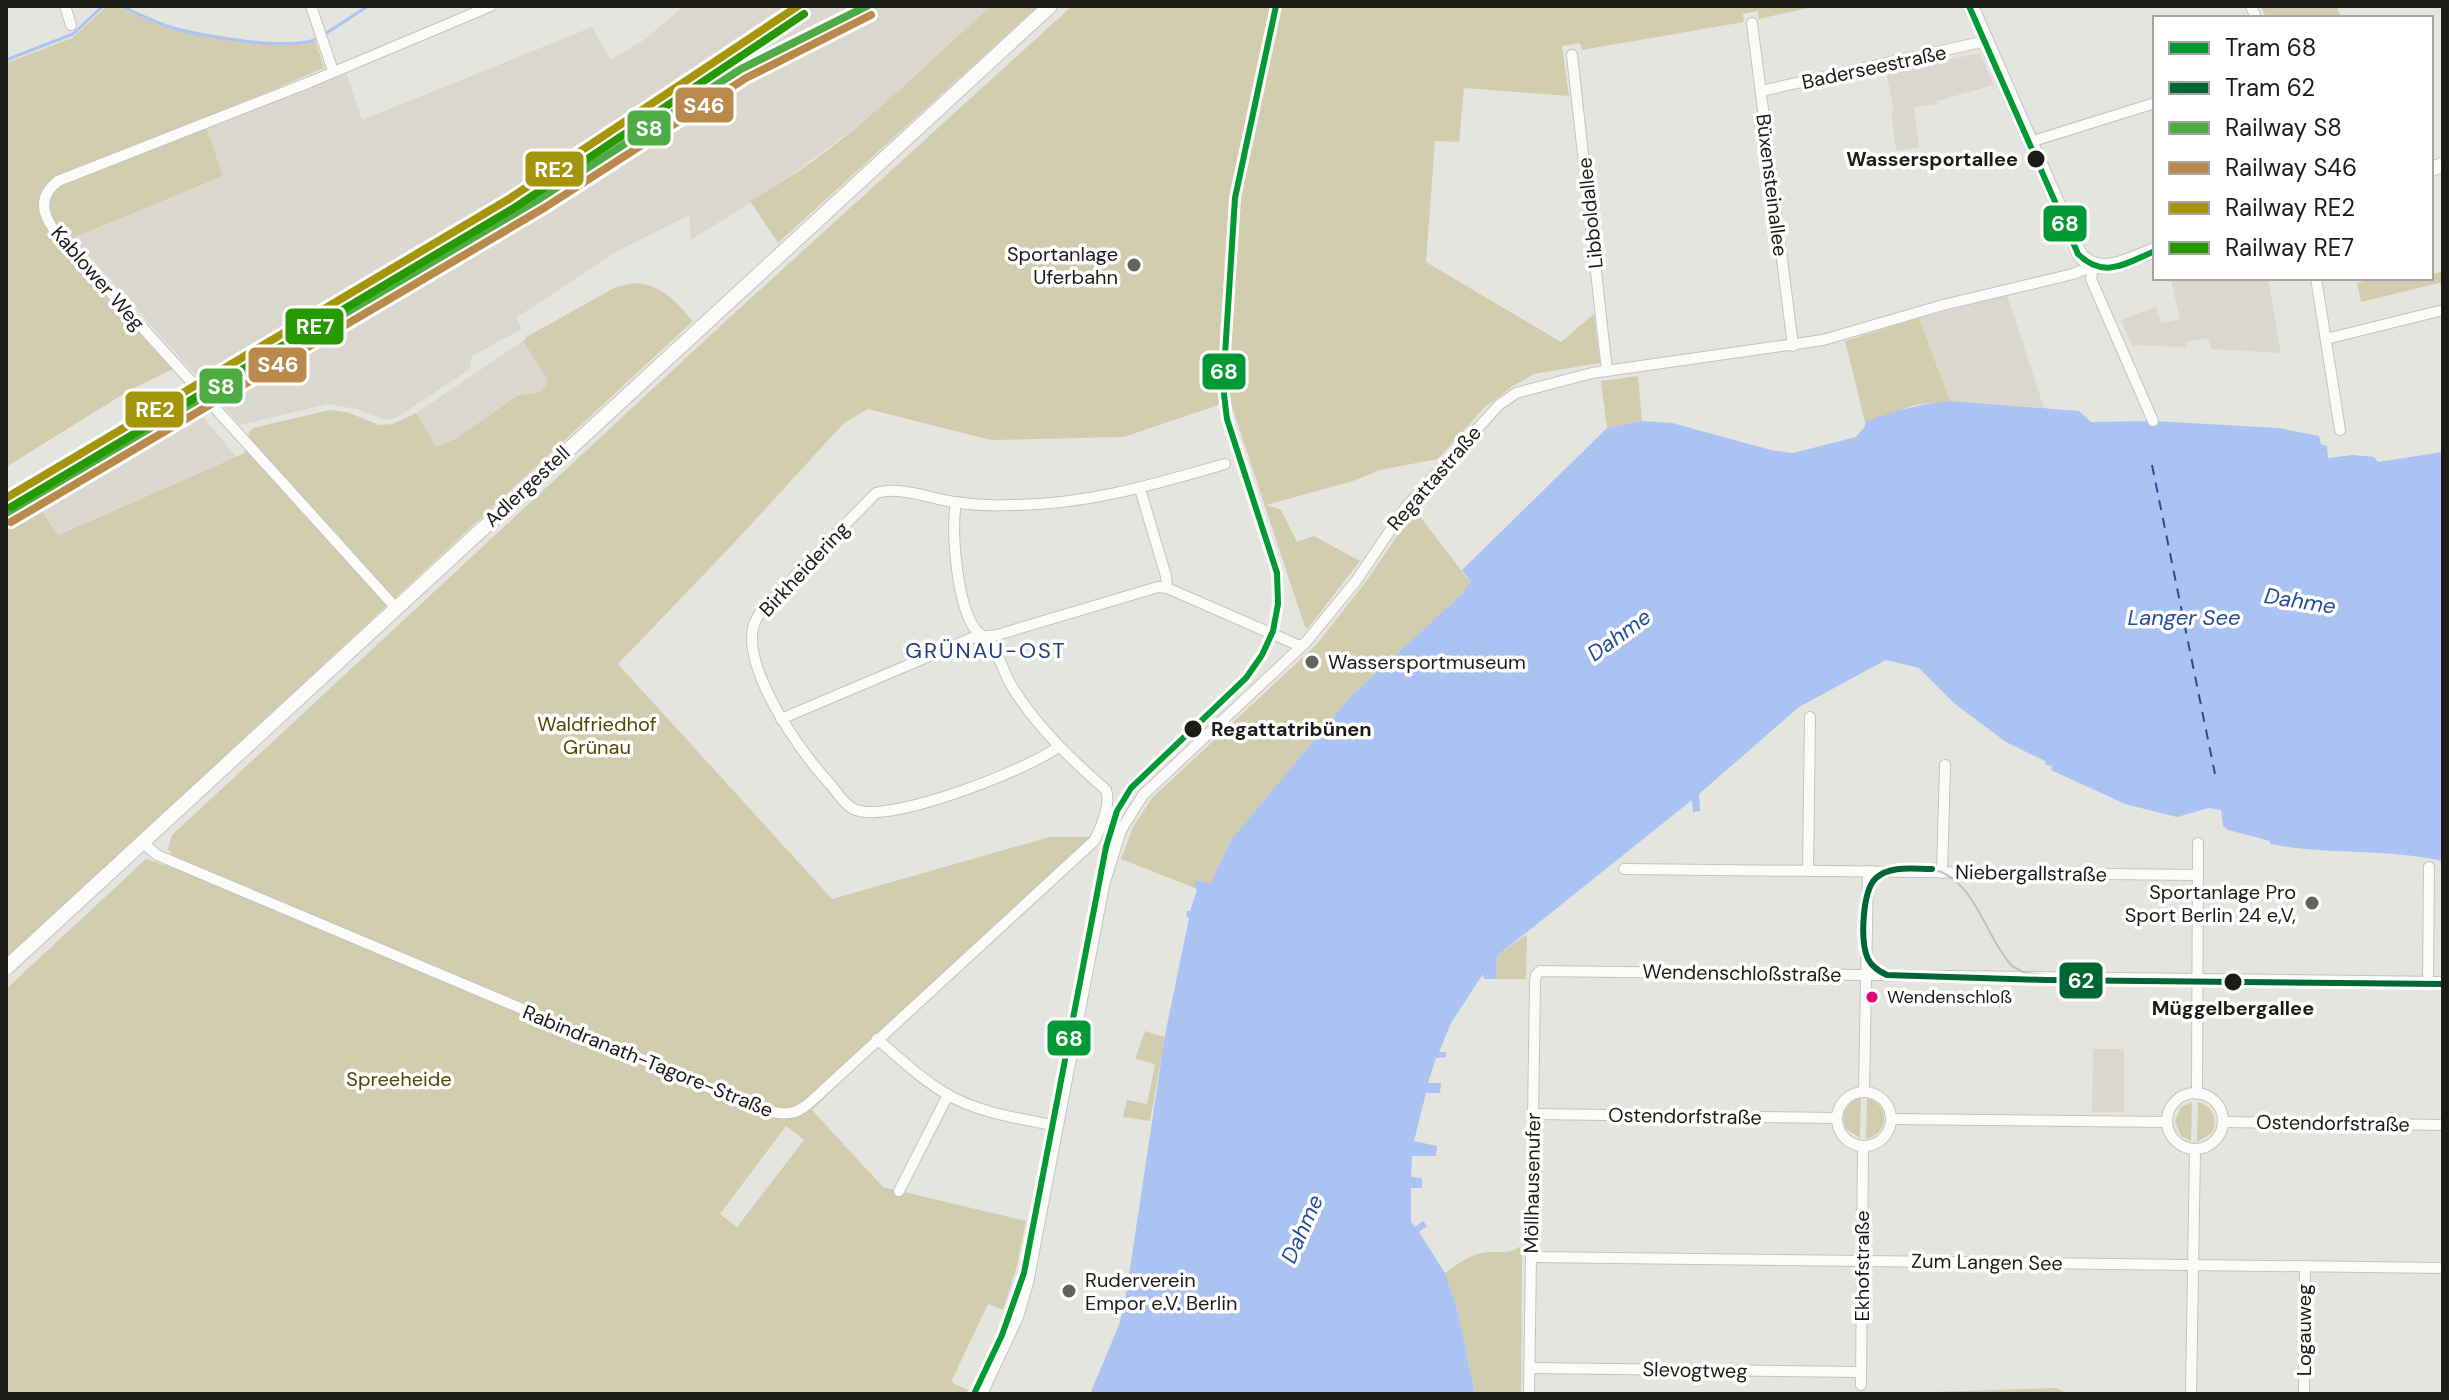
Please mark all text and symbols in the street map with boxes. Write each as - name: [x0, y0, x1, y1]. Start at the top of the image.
- legend: [2153, 16, 2433, 280]
- text: Tram 68: [2225, 32, 2316, 63]
- street label: Baderseestraße: [1799, 39, 1949, 95]
- text: Tram 62: [2225, 72, 2315, 103]
- line badge: S46: [674, 86, 735, 124]
- text: S46: [683, 91, 725, 120]
- line badge: S8: [626, 109, 672, 147]
- street label: Büxensteinallee: [1750, 112, 1794, 258]
- text: Railway S8: [2225, 112, 2342, 143]
- text: S8: [635, 114, 663, 143]
- place label: Wassersportallee: [1846, 146, 2018, 172]
- marker: Wassersportallee: [2025, 148, 2047, 170]
- line badge: RE2: [524, 150, 585, 188]
- text: Railway S46: [2225, 152, 2357, 183]
- text: RE2: [534, 155, 574, 184]
- street label: Libboldallee: [1571, 156, 1609, 270]
- text: Railway RE2: [2225, 192, 2355, 223]
- line badge: 68: [2042, 204, 2088, 243]
- text: 68: [2051, 209, 2079, 238]
- street label: Kablower Weg: [45, 220, 151, 336]
- text: Railway RE7: [2225, 232, 2354, 263]
- place label: Sportanlage Uferbahn: [1007, 241, 1118, 290]
- marker: Sportanlage Uferbahn: [1125, 256, 1143, 274]
- line badge: RE7: [284, 307, 345, 346]
- text: RE7: [296, 312, 334, 341]
- line badge: S46: [247, 346, 308, 384]
- text: S46: [257, 350, 299, 379]
- line badge: 68: [1201, 352, 1247, 391]
- text: 68: [1210, 357, 1238, 386]
- line badge: S8: [198, 367, 244, 405]
- text: S8: [207, 372, 235, 401]
- line badge: RE2: [124, 390, 185, 429]
- text: RE2: [135, 395, 175, 424]
- street label: Regattastraße: [1381, 420, 1487, 536]
- street label: Adlergestell: [479, 440, 575, 532]
- street label: Birkheidering: [753, 516, 855, 622]
- water label: Dahme: [2262, 581, 2338, 621]
- water label: Dahme: [1581, 602, 1657, 668]
- water label: Langer See: [2128, 603, 2240, 632]
- district label: GRÜNAU-OST: [905, 636, 1067, 665]
- place label: Wassersportmuseum: [1328, 649, 1526, 675]
- marker: Wassersportmuseum: [1303, 653, 1321, 671]
- park label: Waldfriedhof Grünau: [537, 711, 657, 760]
- place label: Regattatribünen: [1211, 716, 1372, 742]
- marker: Regattatribünen: [1182, 718, 1204, 740]
- street label: Niebergallstraße: [1955, 859, 2107, 887]
- place label: Sportanlage Pro Sport Berlin 24 e,V,: [2125, 879, 2296, 928]
- marker: Sportanlage Pro Sport Berlin 24 e,V,: [2303, 894, 2321, 912]
- street label: Wendenschloßstraße: [1642, 958, 1842, 988]
- line badge: 62: [2058, 961, 2104, 1000]
- text: 62: [2068, 966, 2094, 995]
- marker: Müggelbergallee: [2222, 971, 2244, 993]
- place label: Wendenschloß: [1887, 985, 2012, 1009]
- marker: Wendenschloß: [1864, 989, 1880, 1005]
- place label: Müggelbergallee: [2152, 995, 2314, 1021]
- street label: Rabindranath-Tagore-Straße: [519, 999, 777, 1123]
- line badge: 68: [1046, 1019, 1092, 1057]
- text: 68: [1055, 1024, 1083, 1053]
- park label: Spreeheide: [346, 1066, 452, 1092]
- street label: Ostendorfstraße: [1608, 1102, 1762, 1130]
- street label: Ostendorfstraße: [2256, 1109, 2410, 1137]
- street label: Möllhausenufer: [1518, 1112, 1546, 1254]
- water label: Dahme: [1274, 1190, 1330, 1268]
- street label: Ekhofstraße: [1849, 1210, 1875, 1322]
- street label: Zum Langen See: [1911, 1248, 2063, 1276]
- place label: Ruderverein Empor e.V. Berlin: [1085, 1267, 1238, 1316]
- marker: Ruderverein Empor e.V. Berlin: [1060, 1282, 1078, 1300]
- street label: Logauweg: [2291, 1284, 2317, 1376]
- street label: Slevogtweg: [1642, 1356, 1748, 1384]

